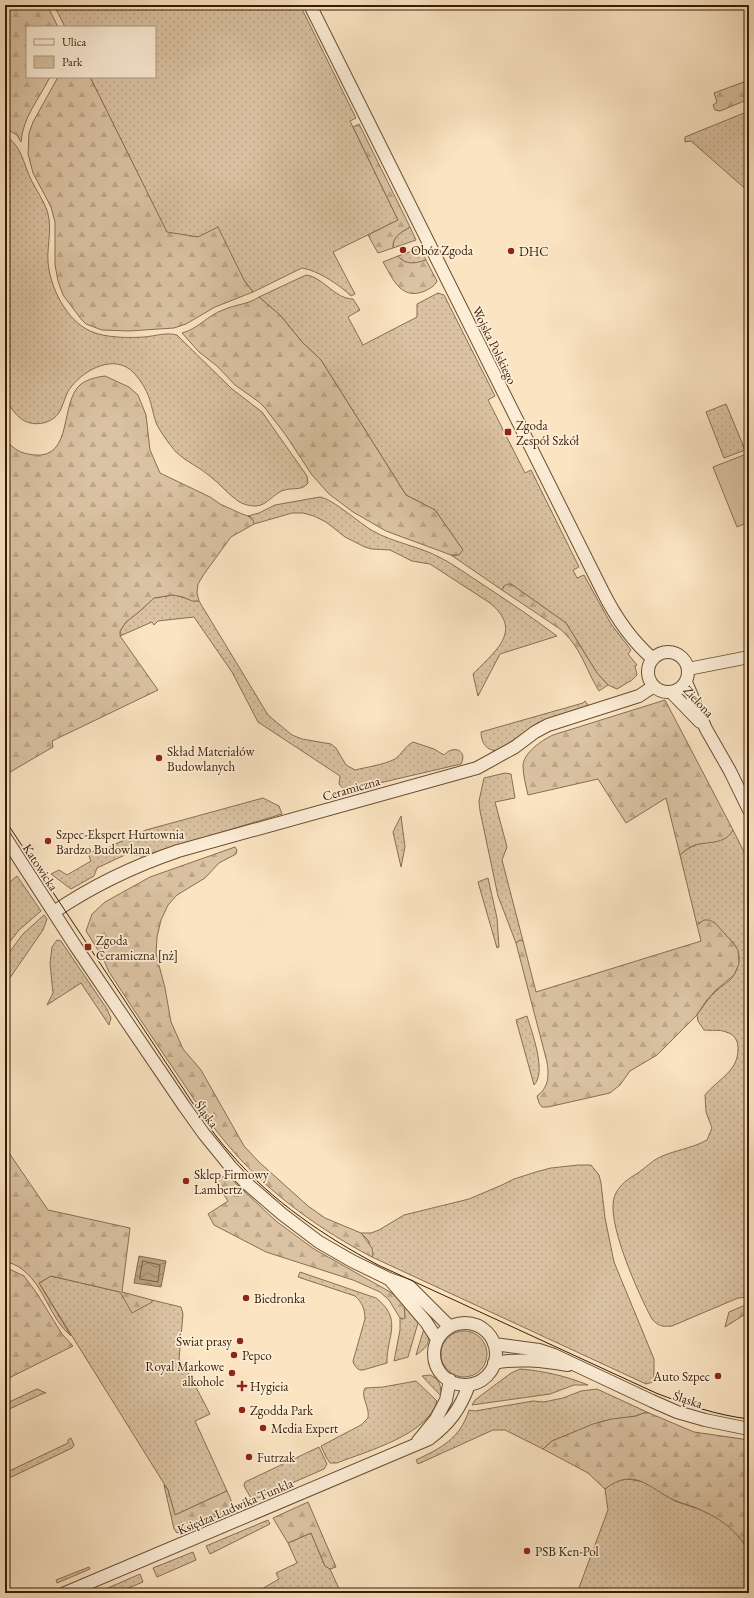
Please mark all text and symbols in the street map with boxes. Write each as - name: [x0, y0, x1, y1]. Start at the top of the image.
- legend: [26, 26, 156, 78]
- text: Ulica: [62, 34, 86, 50]
- text: Park: [62, 54, 83, 70]
- place label: Obóz Zgoda: [411, 242, 474, 259]
- place label: DHC: [519, 243, 549, 260]
- marker: Obóz Zgoda: [398, 245, 408, 255]
- marker: DHC: [506, 246, 516, 256]
- street label: Wojska Polskiego: [468, 303, 521, 387]
- place label: Zgoda Zespół Szkół: [516, 417, 580, 449]
- marker: Zgoda Zespół Szkół: [503, 427, 513, 437]
- street label: Zielona: [680, 682, 718, 722]
- place label: Skład Materiałów Budowlanych: [167, 743, 255, 775]
- marker: Skład Materiałów Budowlanych: [154, 753, 164, 763]
- street label: Ceramiczna: [320, 772, 383, 805]
- place label: Szpec-Ekspert Hurtownia Bardzo Budowlana: [56, 826, 185, 858]
- marker: Szpec-Ekspert Hurtownia Bardzo Budowlana: [43, 836, 53, 846]
- street label: Katowicka: [19, 840, 63, 895]
- place label: Zgoda Ceramiczna [nż]: [96, 932, 178, 964]
- marker: Zgoda Ceramiczna [nż]: [83, 942, 93, 952]
- street label: Śląska: [191, 1097, 223, 1132]
- place label: Sklep Firmowy Lambertz: [194, 1166, 269, 1198]
- marker: Sklep Firmowy Lambertz: [181, 1176, 191, 1186]
- place label: Biedronka: [254, 1290, 306, 1307]
- marker: Biedronka: [241, 1293, 251, 1303]
- place label: Świat prasy: [176, 1333, 232, 1350]
- marker: Świat prasy: [235, 1336, 245, 1346]
- place label: Pepco: [242, 1347, 272, 1364]
- marker: Pepco: [229, 1350, 239, 1360]
- place label: Royal Markowe alkohole: [145, 1358, 224, 1390]
- marker: Royal Markowe alkohole: [227, 1368, 237, 1378]
- place label: Auto Szpec: [652, 1368, 710, 1385]
- marker: Auto Szpec: [713, 1371, 723, 1381]
- place label: Hygieia: [250, 1378, 289, 1395]
- marker: Hygieia: [237, 1381, 247, 1391]
- street label: Śląska: [671, 1387, 705, 1412]
- place label: Zgodda Park: [250, 1402, 314, 1419]
- marker: Zgodda Park: [237, 1405, 247, 1415]
- place label: Media Expert: [271, 1420, 338, 1437]
- marker: Media Expert: [258, 1423, 268, 1433]
- place label: Futrzak: [257, 1449, 296, 1466]
- marker: Futrzak: [244, 1452, 254, 1462]
- street label: Księdza Ludwika Tunkla: [175, 1474, 296, 1539]
- place label: PSB Ken-Pol: [535, 1543, 599, 1560]
- marker: PSB Ken-Pol: [522, 1546, 532, 1556]

